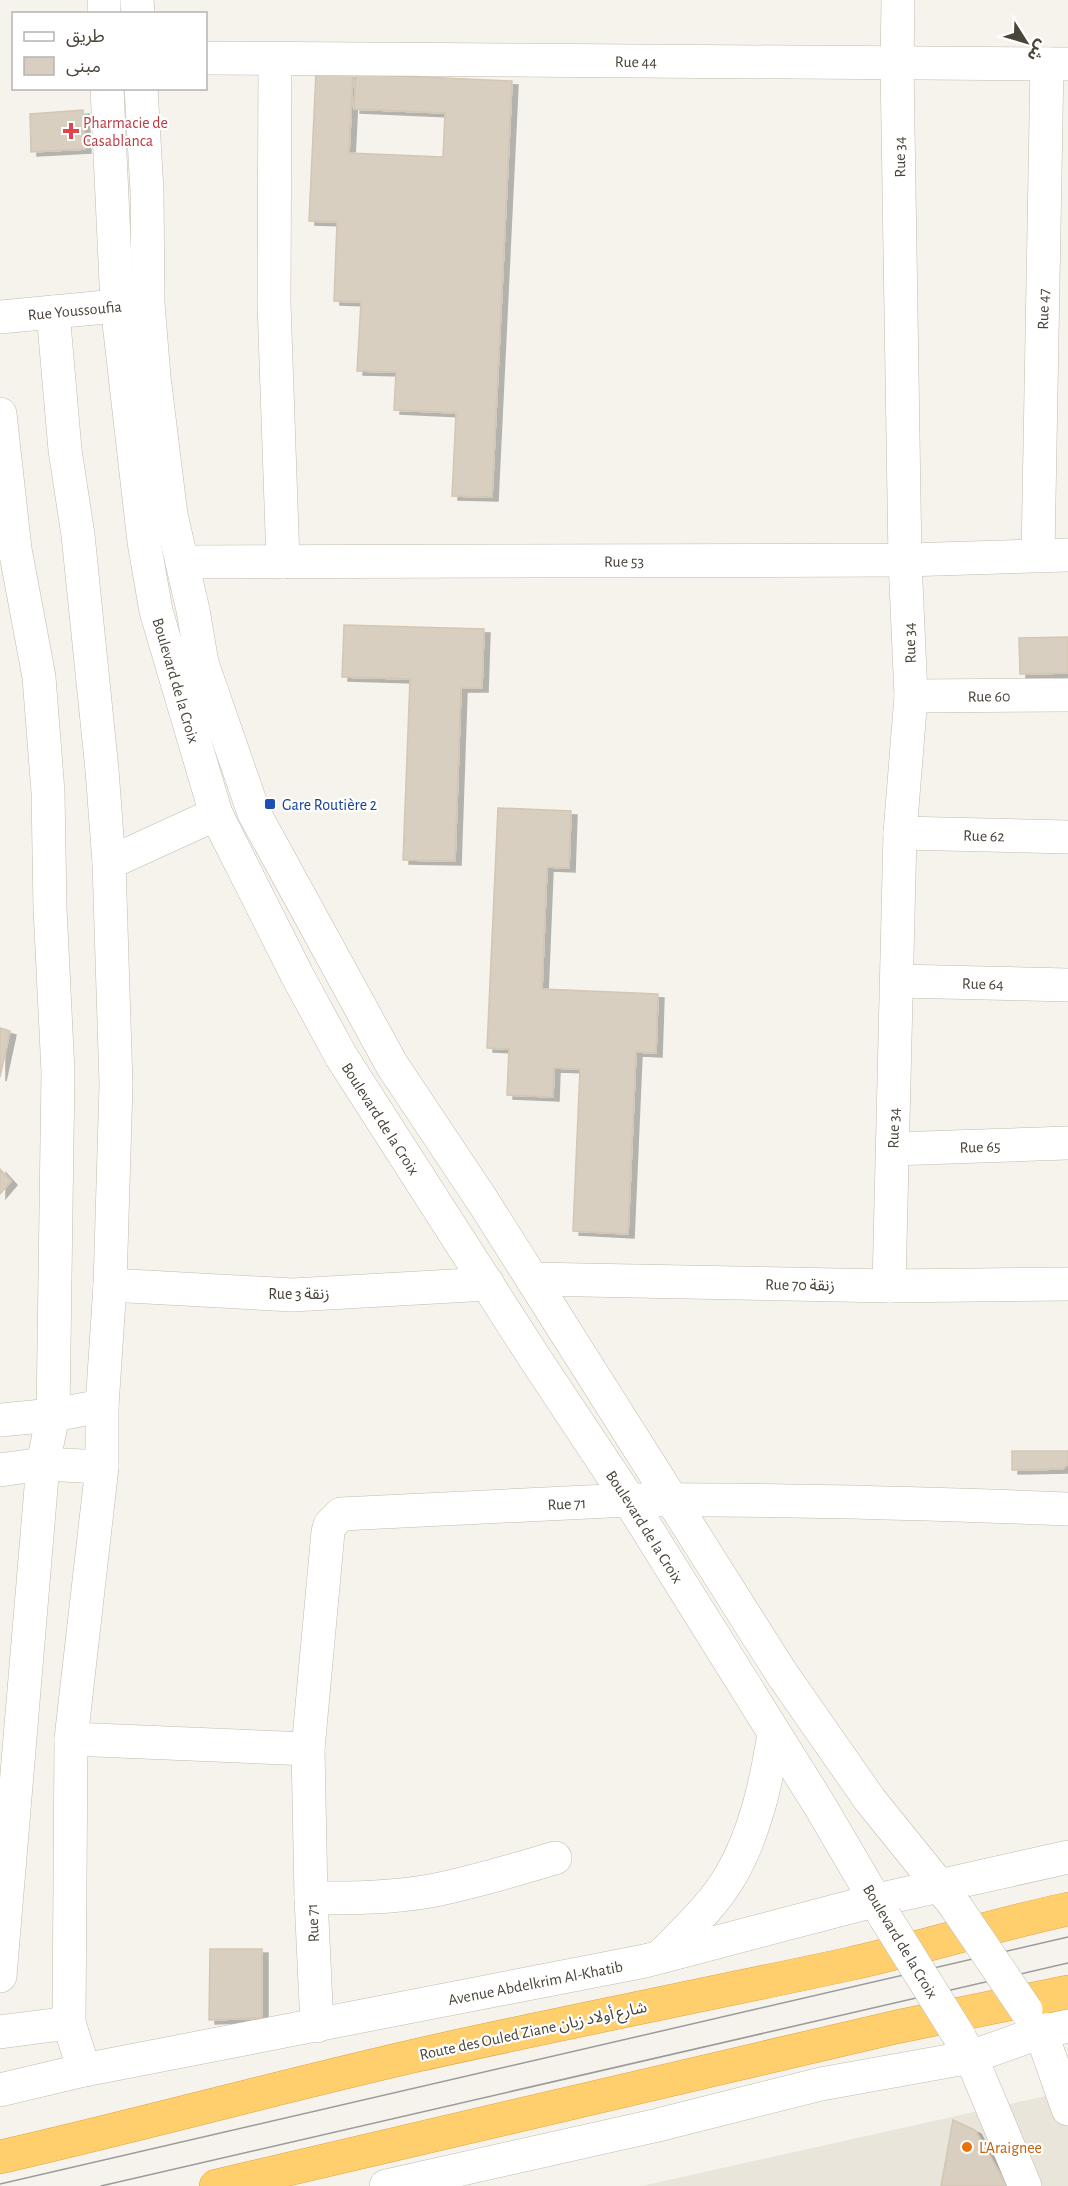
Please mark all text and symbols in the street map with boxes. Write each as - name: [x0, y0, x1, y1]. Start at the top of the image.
- legend: [12, 12, 207, 90]
- north arrow: [996, 12, 1056, 72]
- text: طريق: [66, 28, 105, 47]
- text: ش: [1023, 36, 1050, 64]
- street label: Rue 44: [615, 54, 657, 70]
- text: مبنى: [66, 58, 101, 77]
- place label: Pharmacie de Casablanca: [83, 115, 168, 149]
- marker: Pharmacie de Casablanca: [64, 124, 78, 138]
- street label: Rue 34: [892, 136, 908, 178]
- street label: Rue 47: [1035, 288, 1052, 330]
- street label: Rue Youssoufia: [27, 298, 122, 323]
- street label: Rue 53: [604, 554, 644, 570]
- street label: Boulevard de la Croix: [149, 616, 202, 745]
- street label: Rue 34: [901, 622, 919, 664]
- street label: Rue 60: [968, 688, 1010, 705]
- marker: Gare Routière 2: [263, 797, 277, 811]
- place label: Gare Routière 2: [282, 797, 377, 813]
- street label: Rue 62: [963, 828, 1005, 844]
- street label: Rue 64: [962, 976, 1004, 993]
- street label: Boulevard de la Croix: [338, 1060, 422, 1178]
- street label: Rue 34: [885, 1107, 902, 1149]
- street label: Rue 65: [959, 1138, 1001, 1156]
- street label: Rue 70 زنقة: [765, 1276, 835, 1295]
- street label: Rue 3 زنقة: [268, 1286, 330, 1303]
- street label: Boulevard de la Croix: [603, 1468, 686, 1586]
- street label: Rue 71: [547, 1495, 587, 1513]
- street label: Boulevard de la Croix: [860, 1882, 940, 2001]
- street label: Rue 71: [304, 1903, 322, 1943]
- street label: Avenue Abdelkrim Al-Khatib: [447, 1959, 624, 2008]
- street label: Route des Ouled Ziane شارع أولاد زيان: [418, 1997, 649, 2067]
- marker: L'Araignee: [960, 2140, 974, 2154]
- place label: L'Araignee: [979, 2140, 1042, 2156]

